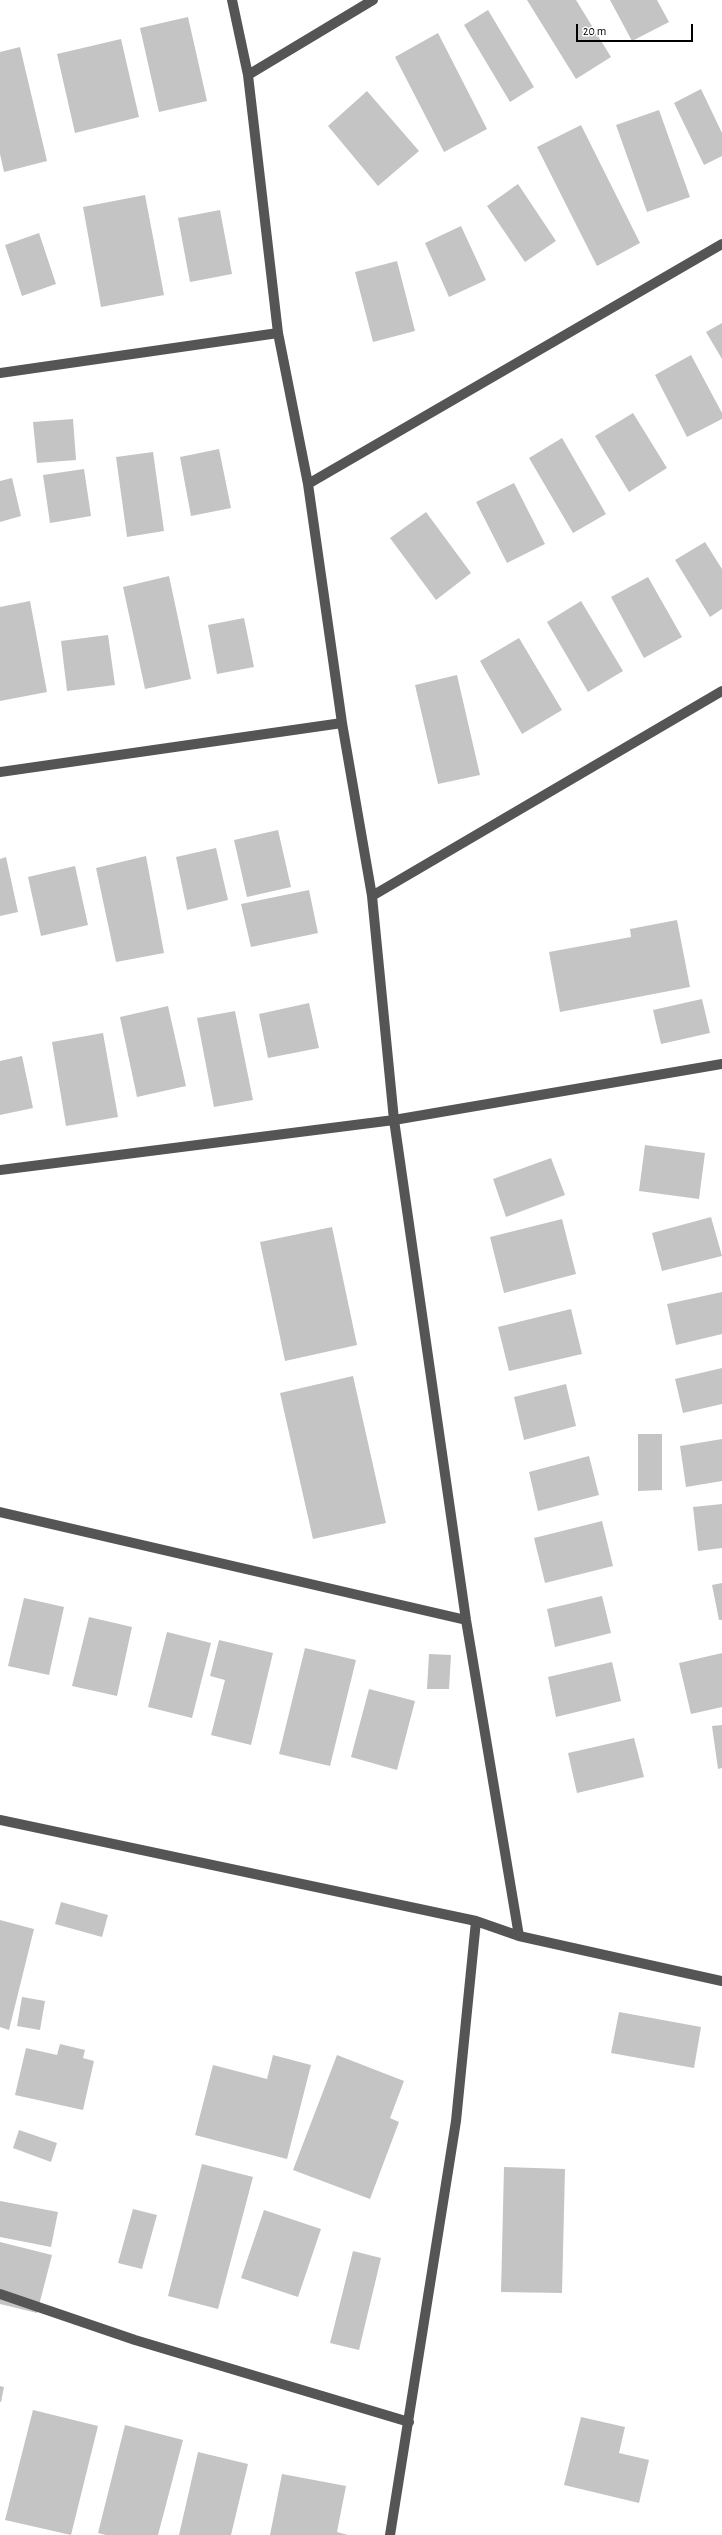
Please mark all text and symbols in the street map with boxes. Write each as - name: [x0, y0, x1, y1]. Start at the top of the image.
- scale bar: [578, 16, 695, 42]
- text: 20 m: [583, 25, 606, 37]

